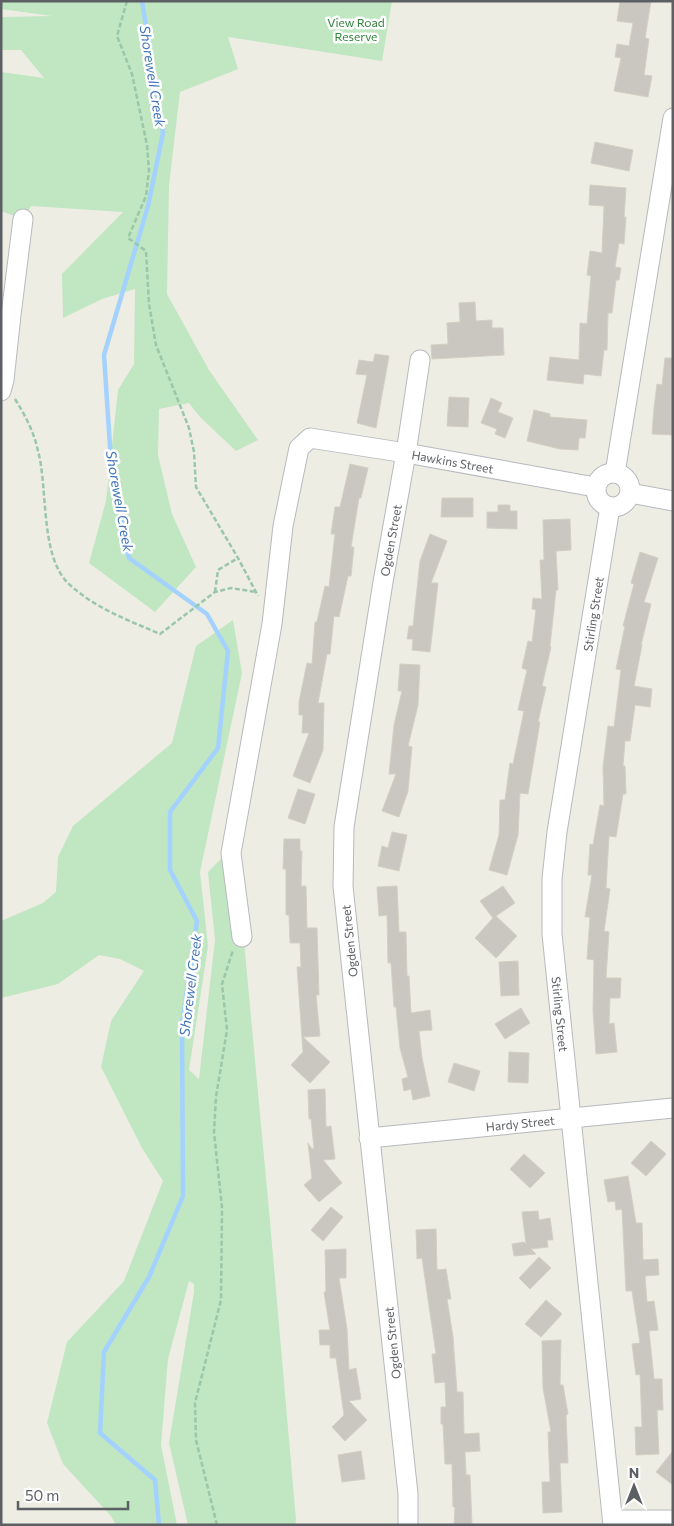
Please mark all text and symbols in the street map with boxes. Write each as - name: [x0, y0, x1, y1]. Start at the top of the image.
- park label: View Road Reserve: [327, 15, 385, 43]
- water label: Shorewell Creek: [137, 24, 169, 128]
- street label: Hawkins Street: [411, 447, 495, 476]
- water label: Shorewell Creek: [103, 449, 137, 553]
- street label: Ogden Street: [377, 503, 404, 577]
- street label: Stirling Street: [580, 576, 606, 652]
- street label: Ogden Street: [338, 904, 360, 978]
- water label: Shorewell Creek: [175, 933, 205, 1037]
- street label: Stirling Street: [549, 976, 571, 1052]
- street label: Hardy Street: [485, 1113, 556, 1133]
- street label: Ogden Street: [381, 1306, 403, 1380]
- north arrow: [609, 1461, 659, 1511]
- text: N: [629, 1464, 639, 1481]
- scale bar: [18, 1478, 128, 1510]
- text: 50 m: [25, 1486, 59, 1504]

